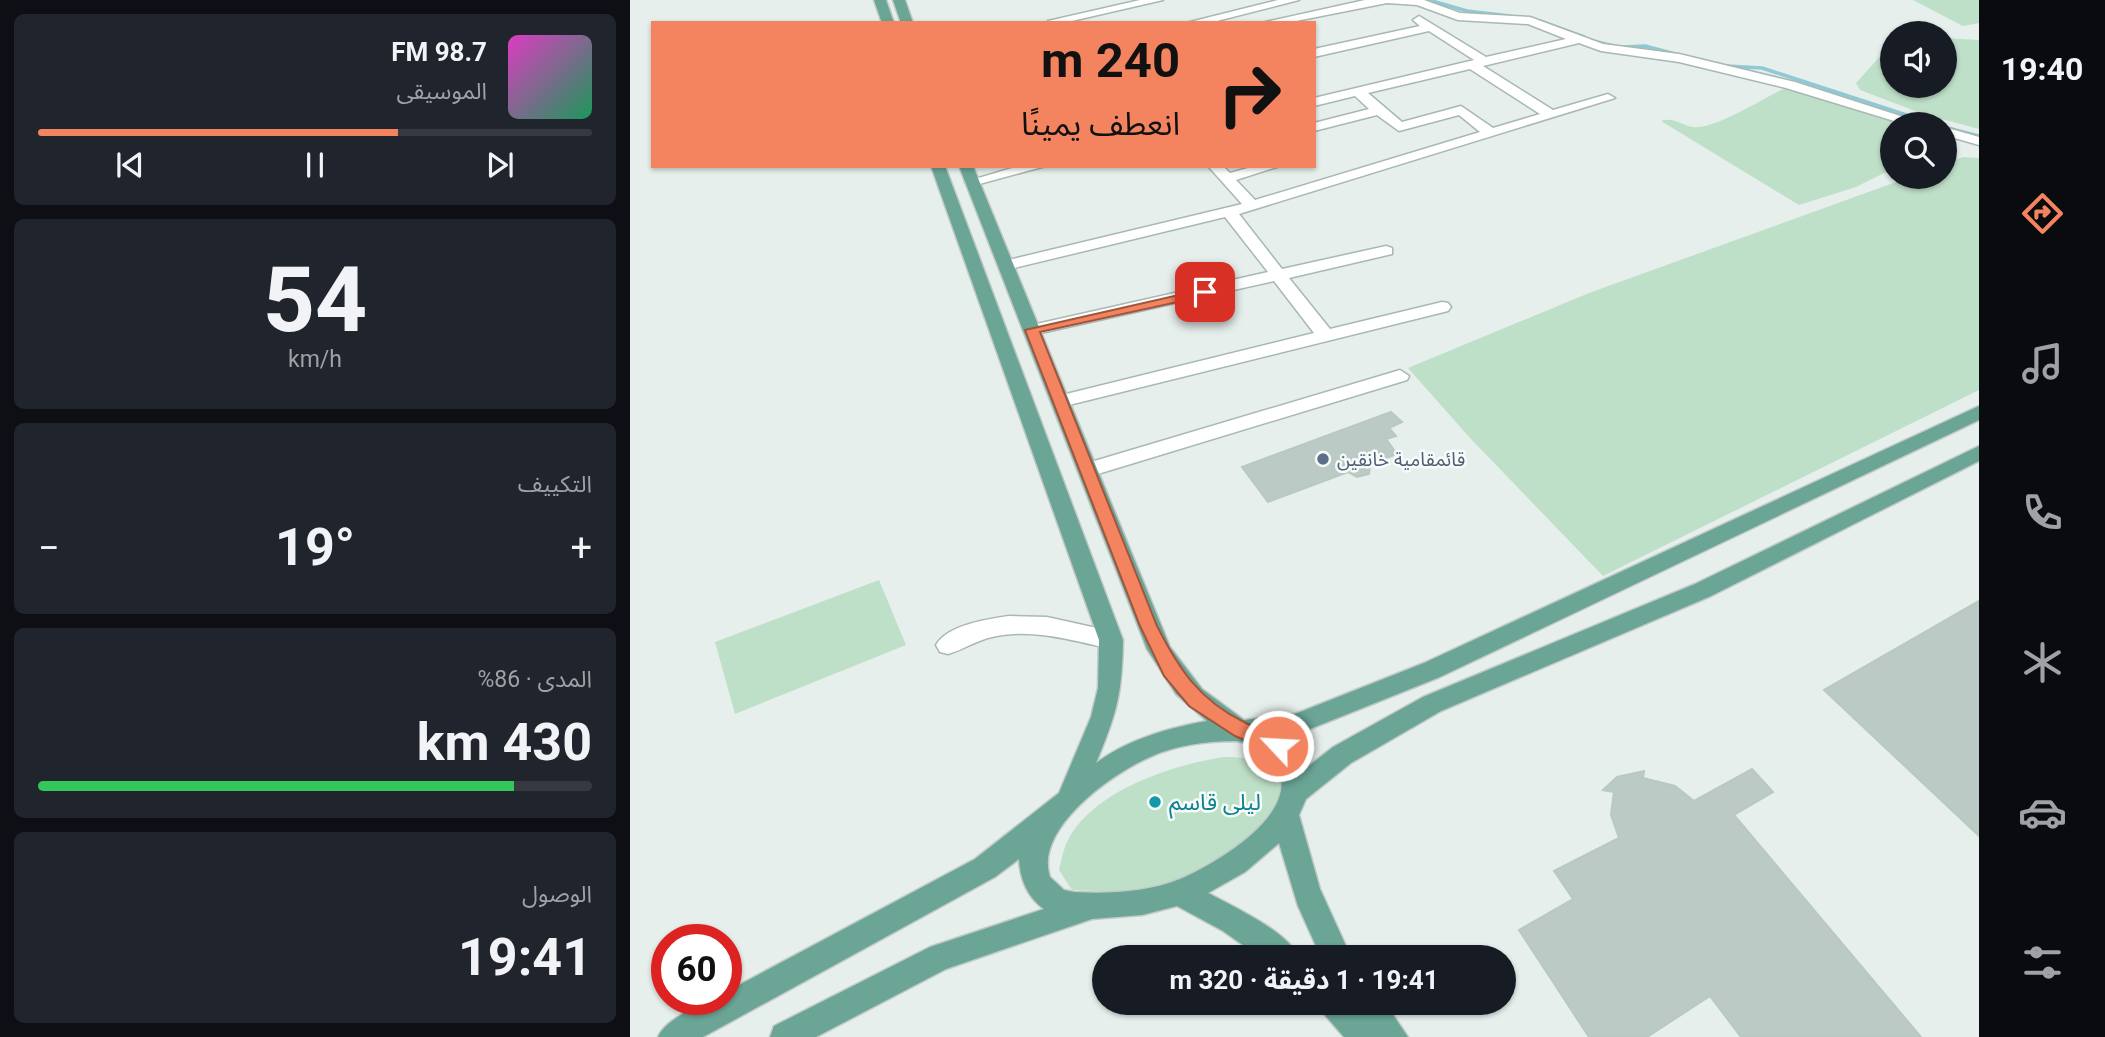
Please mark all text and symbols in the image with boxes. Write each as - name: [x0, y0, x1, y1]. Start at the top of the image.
- map controls: [1880, 21, 1957, 189]
- button: sound: [1880, 21, 1957, 98]
- text: 240 m: [1041, 32, 1180, 89]
- text: 98.7 FM: [391, 37, 487, 67]
- icon: right: [1204, 49, 1295, 140]
- text: 19:40: [2001, 50, 2083, 88]
- text: الموسيقى: [396, 78, 487, 105]
- text: انعطف يمينًا: [1021, 105, 1180, 143]
- button: search: [1880, 112, 1957, 189]
- icon: previous: [111, 146, 149, 184]
- icon: pause: [296, 146, 334, 184]
- icon: next: [481, 146, 519, 184]
- icon: directions: [2018, 189, 2067, 238]
- text: 54: [263, 247, 367, 353]
- pin: [1175, 262, 1235, 322]
- icon: arrive: [1186, 273, 1224, 311]
- icon: music: [2018, 339, 2067, 388]
- text: km/h: [288, 346, 342, 373]
- place label: قائمقامية خانقين: [1337, 448, 1465, 471]
- marker: قائمقامية خانقين: [1315, 451, 1331, 467]
- text: التكييف: [518, 471, 592, 498]
- icon: phone: [2018, 488, 2067, 537]
- text: 19°: [275, 517, 355, 578]
- text: −: [38, 526, 60, 570]
- text: +: [570, 526, 592, 570]
- icon: climate: [2018, 638, 2067, 687]
- text: المدى · 86%: [477, 666, 592, 693]
- position arrow: [1241, 709, 1315, 783]
- text: 430 km: [417, 712, 592, 773]
- icon: car: [2018, 788, 2067, 837]
- place label: ليلى قاسم: [1169, 789, 1261, 819]
- marker: ليلى قاسم: [1147, 794, 1163, 810]
- text: الوصول: [522, 881, 592, 908]
- speed limit sign: 60: [651, 924, 742, 1015]
- text: 19:41: [458, 927, 592, 988]
- icon: filters: [2018, 938, 2067, 987]
- text: 19:41 · 1 دقيقة · 320 m: [1169, 965, 1439, 995]

